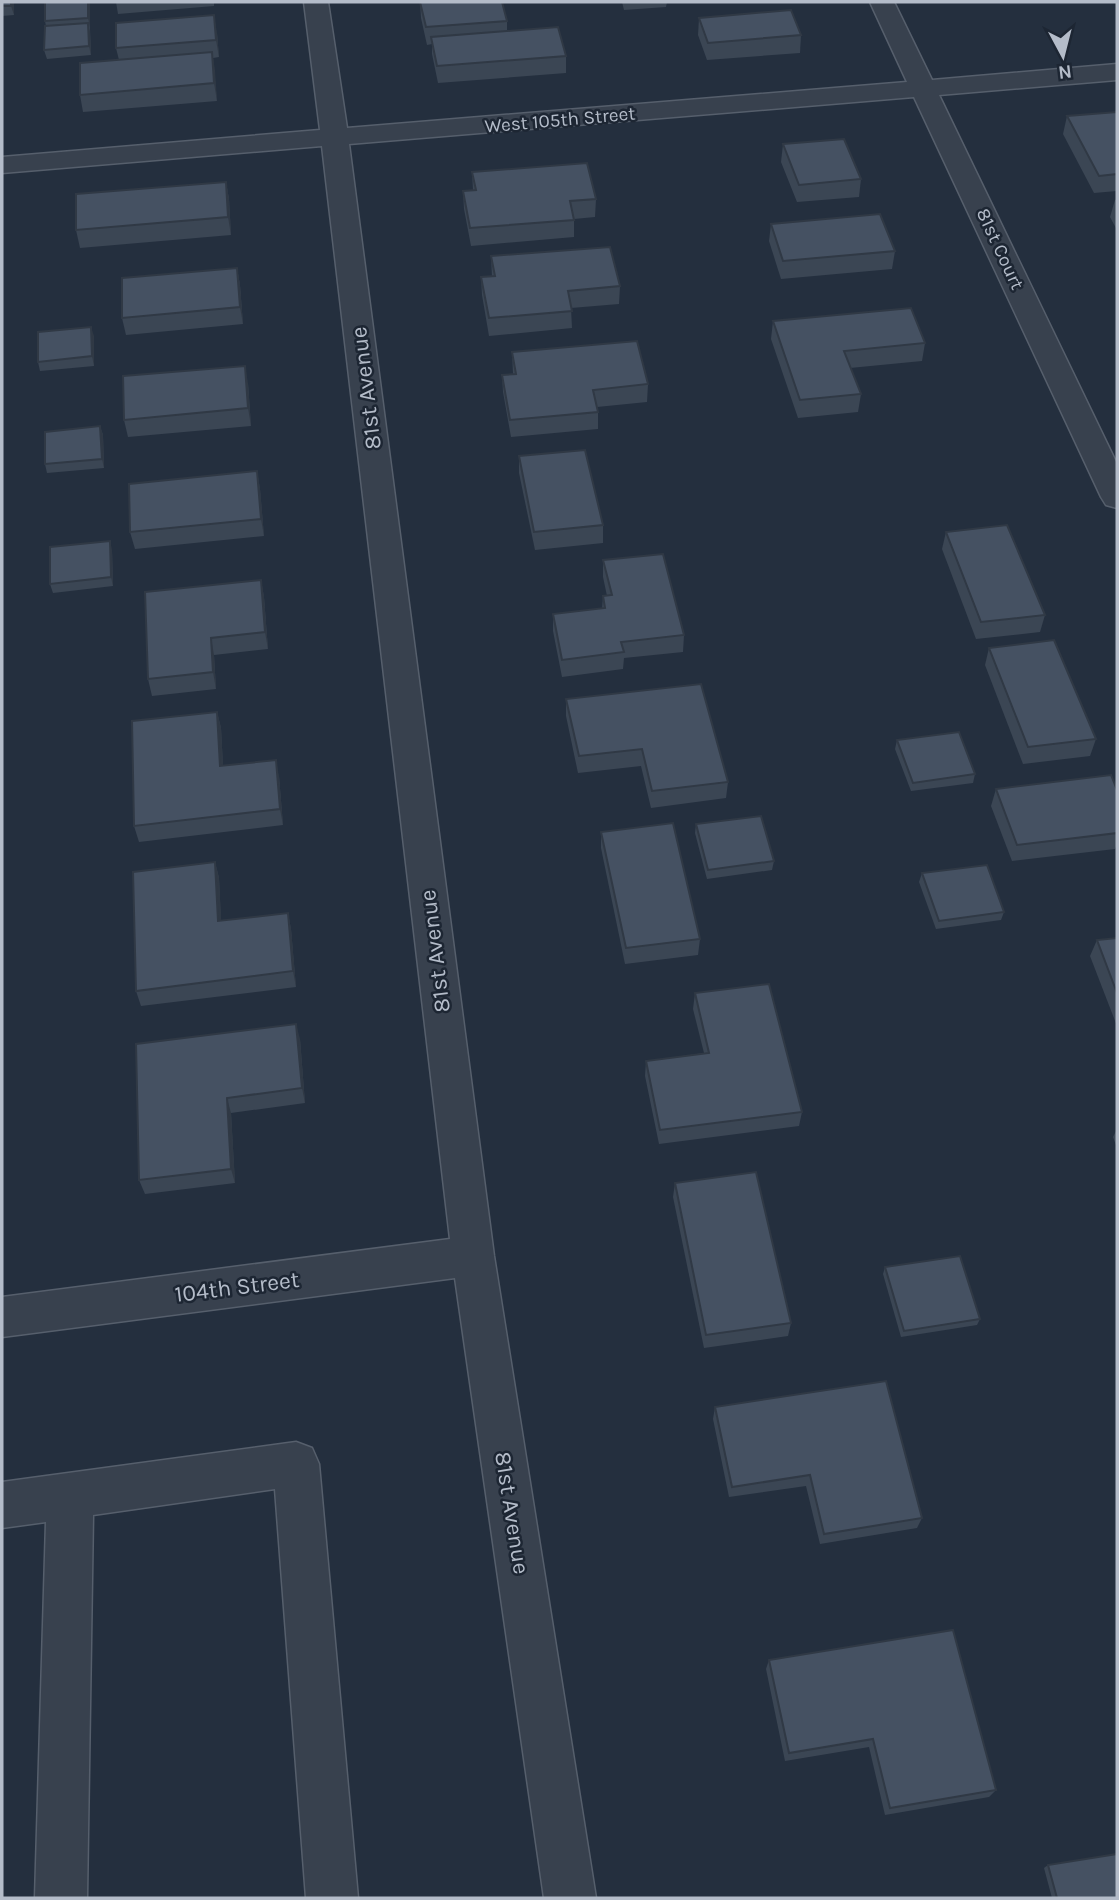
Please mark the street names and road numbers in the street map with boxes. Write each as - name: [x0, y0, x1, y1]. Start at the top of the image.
- street label: West 105th Street: [484, 102, 636, 138]
- street label: 81st Court: [972, 205, 1028, 293]
- street label: 81st Avenue: [345, 325, 387, 451]
- street label: 81st Avenue: [414, 888, 456, 1014]
- street label: 104th Street: [173, 1266, 301, 1308]
- street label: 81st Avenue: [489, 1450, 535, 1576]

